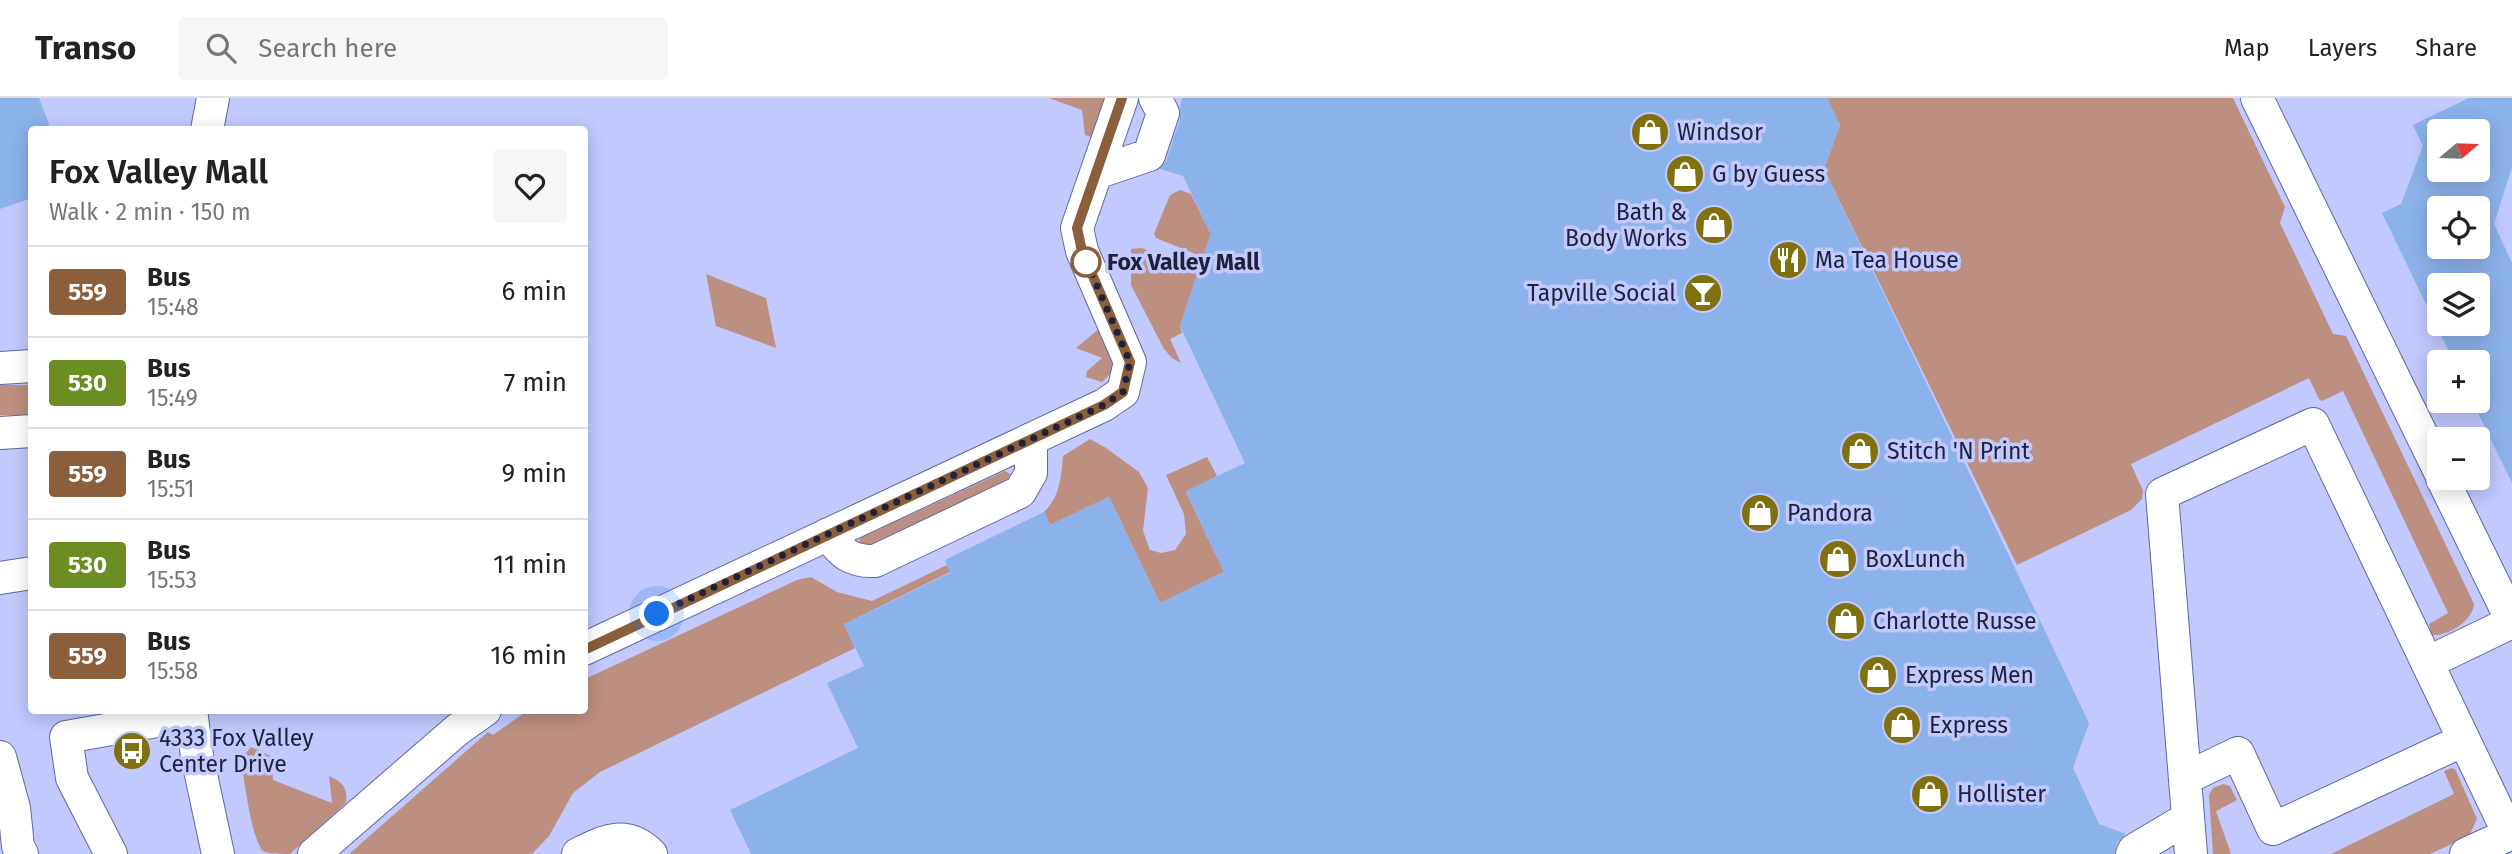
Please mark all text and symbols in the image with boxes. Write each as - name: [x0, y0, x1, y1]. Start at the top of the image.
- search box: [178, 17, 668, 80]
- text: Transo: [35, 28, 136, 68]
- icon: search: [202, 29, 240, 67]
- text: Search here: [258, 33, 397, 64]
- text: Map: [2224, 34, 2270, 62]
- text: Layers: [2308, 34, 2377, 62]
- text: Share: [2415, 34, 2477, 62]
- shop icon: Windsor: [1629, 111, 1671, 153]
- place label: Windsor: [1677, 118, 1763, 146]
- north arrow: [2427, 119, 2490, 182]
- map controls: [2427, 119, 2490, 490]
- button: heart: [493, 149, 567, 223]
- text: Fox Valley Mall: [49, 152, 268, 192]
- shop icon: G by Guess: [1664, 153, 1706, 195]
- place label: G by Guess: [1712, 160, 1825, 188]
- button: locate: [2427, 196, 2490, 259]
- text: Walk · 2 min · 150 m: [49, 198, 251, 226]
- place label: Bath & Body Works: [1565, 198, 1687, 252]
- shop icon: Bath & Body Works: [1693, 204, 1735, 246]
- restaurant icon: Ma Tea House: [1767, 239, 1809, 281]
- place label: Ma Tea House: [1815, 246, 1959, 274]
- marker: Fox Valley Mall: [1071, 247, 1101, 277]
- place label: Fox Valley Mall: [1107, 248, 1260, 276]
- text: Bus: [147, 262, 190, 293]
- bar icon: Tapville Social: [1682, 272, 1724, 314]
- button: layers: [2427, 273, 2490, 336]
- text: 6 min: [501, 276, 567, 307]
- text: 559: [68, 278, 107, 306]
- place label: Tapville Social: [1527, 279, 1676, 307]
- text: 15:48: [147, 293, 199, 321]
- button: +: [2427, 350, 2490, 413]
- text: Bus: [147, 353, 190, 384]
- text: 7 min: [504, 367, 567, 398]
- text: 530: [68, 369, 107, 397]
- text: 15:49: [147, 384, 198, 412]
- button: −: [2427, 427, 2490, 490]
- shop icon: Stitch 'N Print: [1839, 430, 1881, 472]
- place label: Stitch 'N Print: [1887, 437, 2030, 465]
- text: Bus: [147, 444, 190, 475]
- text: 9 min: [502, 458, 567, 489]
- text: 559: [68, 460, 107, 488]
- text: 15:51: [147, 475, 194, 503]
- shop icon: Pandora: [1739, 492, 1781, 534]
- place label: Pandora: [1787, 499, 1873, 527]
- text: Bus: [147, 535, 190, 566]
- shop icon: BoxLunch: [1817, 538, 1859, 580]
- place label: BoxLunch: [1865, 545, 1966, 573]
- text: 11 min: [493, 549, 567, 580]
- text: 530: [68, 551, 107, 579]
- text: 15:53: [147, 566, 197, 594]
- your location: [639, 596, 674, 631]
- shop icon: Charlotte Russe: [1825, 600, 1867, 642]
- place label: Charlotte Russe: [1873, 607, 2037, 635]
- text: Bus: [147, 626, 190, 657]
- text: 16 min: [490, 640, 567, 671]
- text: 559: [68, 642, 107, 670]
- shop icon: Express Men: [1857, 654, 1899, 696]
- text: 15:58: [147, 657, 198, 685]
- place label: Express Men: [1905, 661, 2034, 689]
- shop icon: Express: [1881, 704, 1923, 746]
- place label: Express: [1929, 711, 2008, 739]
- place label: 4333 Fox Valley Center Drive: [159, 724, 314, 778]
- bus stop icon: 4333 Fox Valley Center Drive: [111, 730, 153, 772]
- shop icon: Hollister: [1909, 773, 1951, 815]
- place label: Hollister: [1957, 780, 2046, 808]

